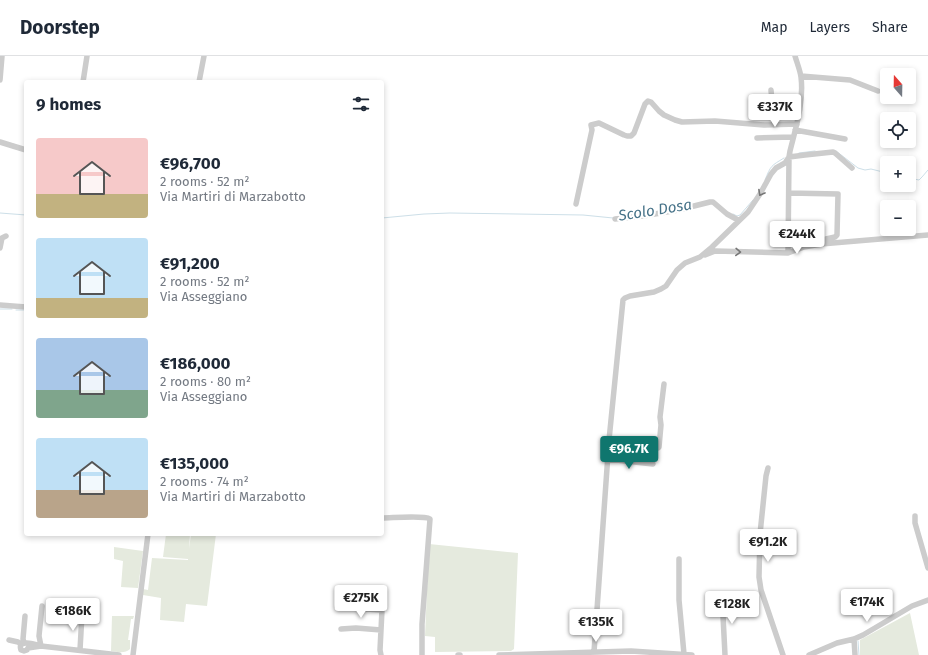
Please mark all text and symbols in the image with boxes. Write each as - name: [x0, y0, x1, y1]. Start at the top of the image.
- text: Doorstep: [20, 16, 100, 39]
- text: Map: [761, 19, 787, 36]
- text: Layers: [809, 19, 850, 36]
- text: Share: [872, 19, 908, 36]
- north arrow: [880, 68, 916, 104]
- map controls: [880, 68, 916, 236]
- icon: filters: [350, 93, 372, 115]
- text: 9 homes: [36, 94, 101, 115]
- pin: €337K: [747, 94, 803, 128]
- text: €337K: [757, 99, 793, 114]
- button: locate: [880, 112, 916, 148]
- text: €96,700: [160, 153, 221, 174]
- icon: home: [68, 154, 116, 202]
- button: +: [880, 156, 916, 192]
- text: 2 rooms · 52 m²: [160, 174, 249, 189]
- one-way arrow: [758, 188, 765, 196]
- text: Via Martiri di Marzabotto: [160, 189, 306, 204]
- water label: Scolo Dosa: [616, 195, 693, 225]
- button: −: [880, 200, 916, 236]
- pin: €244K: [769, 221, 825, 255]
- text: €244K: [779, 226, 815, 241]
- one-way arrow: [735, 248, 741, 256]
- text: €91,200: [160, 253, 220, 274]
- icon: home: [68, 254, 116, 302]
- text: 2 rooms · 52 m²: [160, 274, 249, 289]
- text: Via Asseggiano: [160, 289, 247, 304]
- text: €186,000: [160, 353, 231, 374]
- icon: home: [68, 354, 116, 402]
- text: 2 rooms · 80 m²: [160, 374, 251, 389]
- text: Via Asseggiano: [160, 389, 247, 404]
- pin: €96.7K: [596, 436, 662, 470]
- text: €96.7K: [609, 441, 649, 456]
- text: €135,000: [160, 453, 229, 474]
- icon: home: [68, 454, 116, 502]
- text: 2 rooms · 74 m²: [160, 474, 249, 489]
- text: Via Martiri di Marzabotto: [160, 489, 306, 504]
- pin: €91.2K: [735, 529, 801, 563]
- text: €91.2K: [749, 534, 787, 549]
- pin: €275K: [333, 585, 389, 619]
- pin: €174K: [839, 589, 895, 623]
- text: €275K: [343, 590, 379, 605]
- pin: €128K: [704, 591, 760, 625]
- text: €174K: [850, 594, 884, 609]
- text: €128K: [714, 596, 750, 611]
- pin: €186K: [45, 598, 101, 632]
- text: €186K: [55, 603, 91, 618]
- pin: €135K: [568, 609, 624, 643]
- text: €135K: [578, 614, 614, 629]

